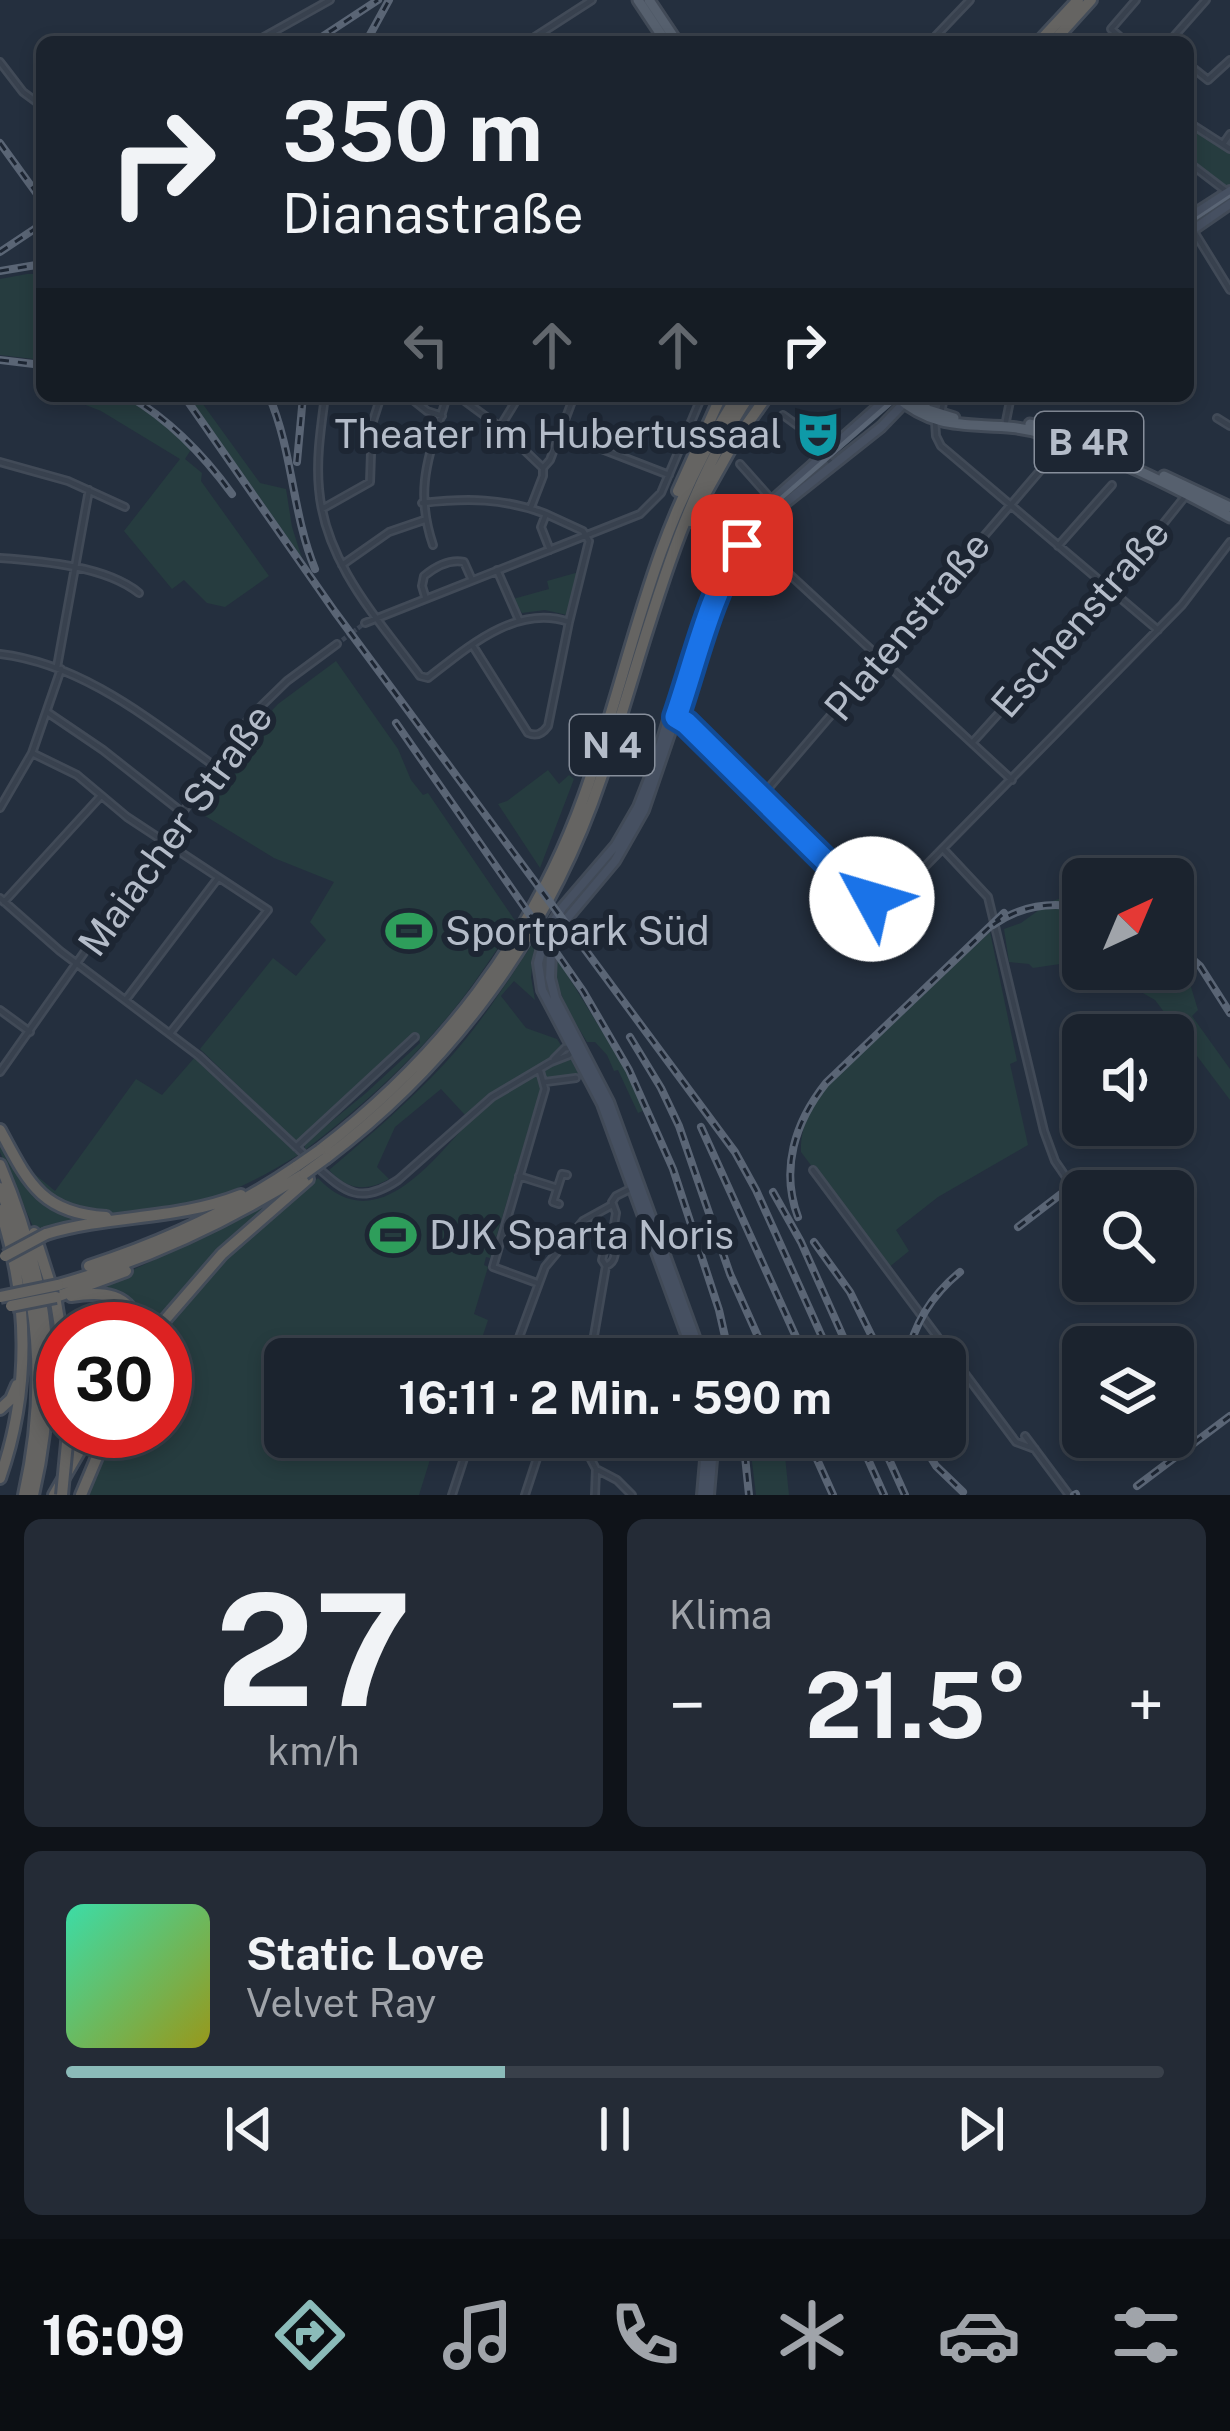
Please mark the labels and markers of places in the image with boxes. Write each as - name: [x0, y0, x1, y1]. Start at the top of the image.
- theatre icon: Theater im Hubertussaal: [793, 409, 843, 459]
- place label: Theater im Hubertussaal: [334, 411, 782, 457]
- pin: [691, 494, 793, 596]
- sports icon: Sportpark Süd: [384, 906, 434, 956]
- place label: Sportpark Süd: [445, 908, 709, 954]
- sports icon: DJK Sparta Noris: [368, 1210, 418, 1260]
- place label: DJK Sparta Noris: [429, 1212, 734, 1258]

